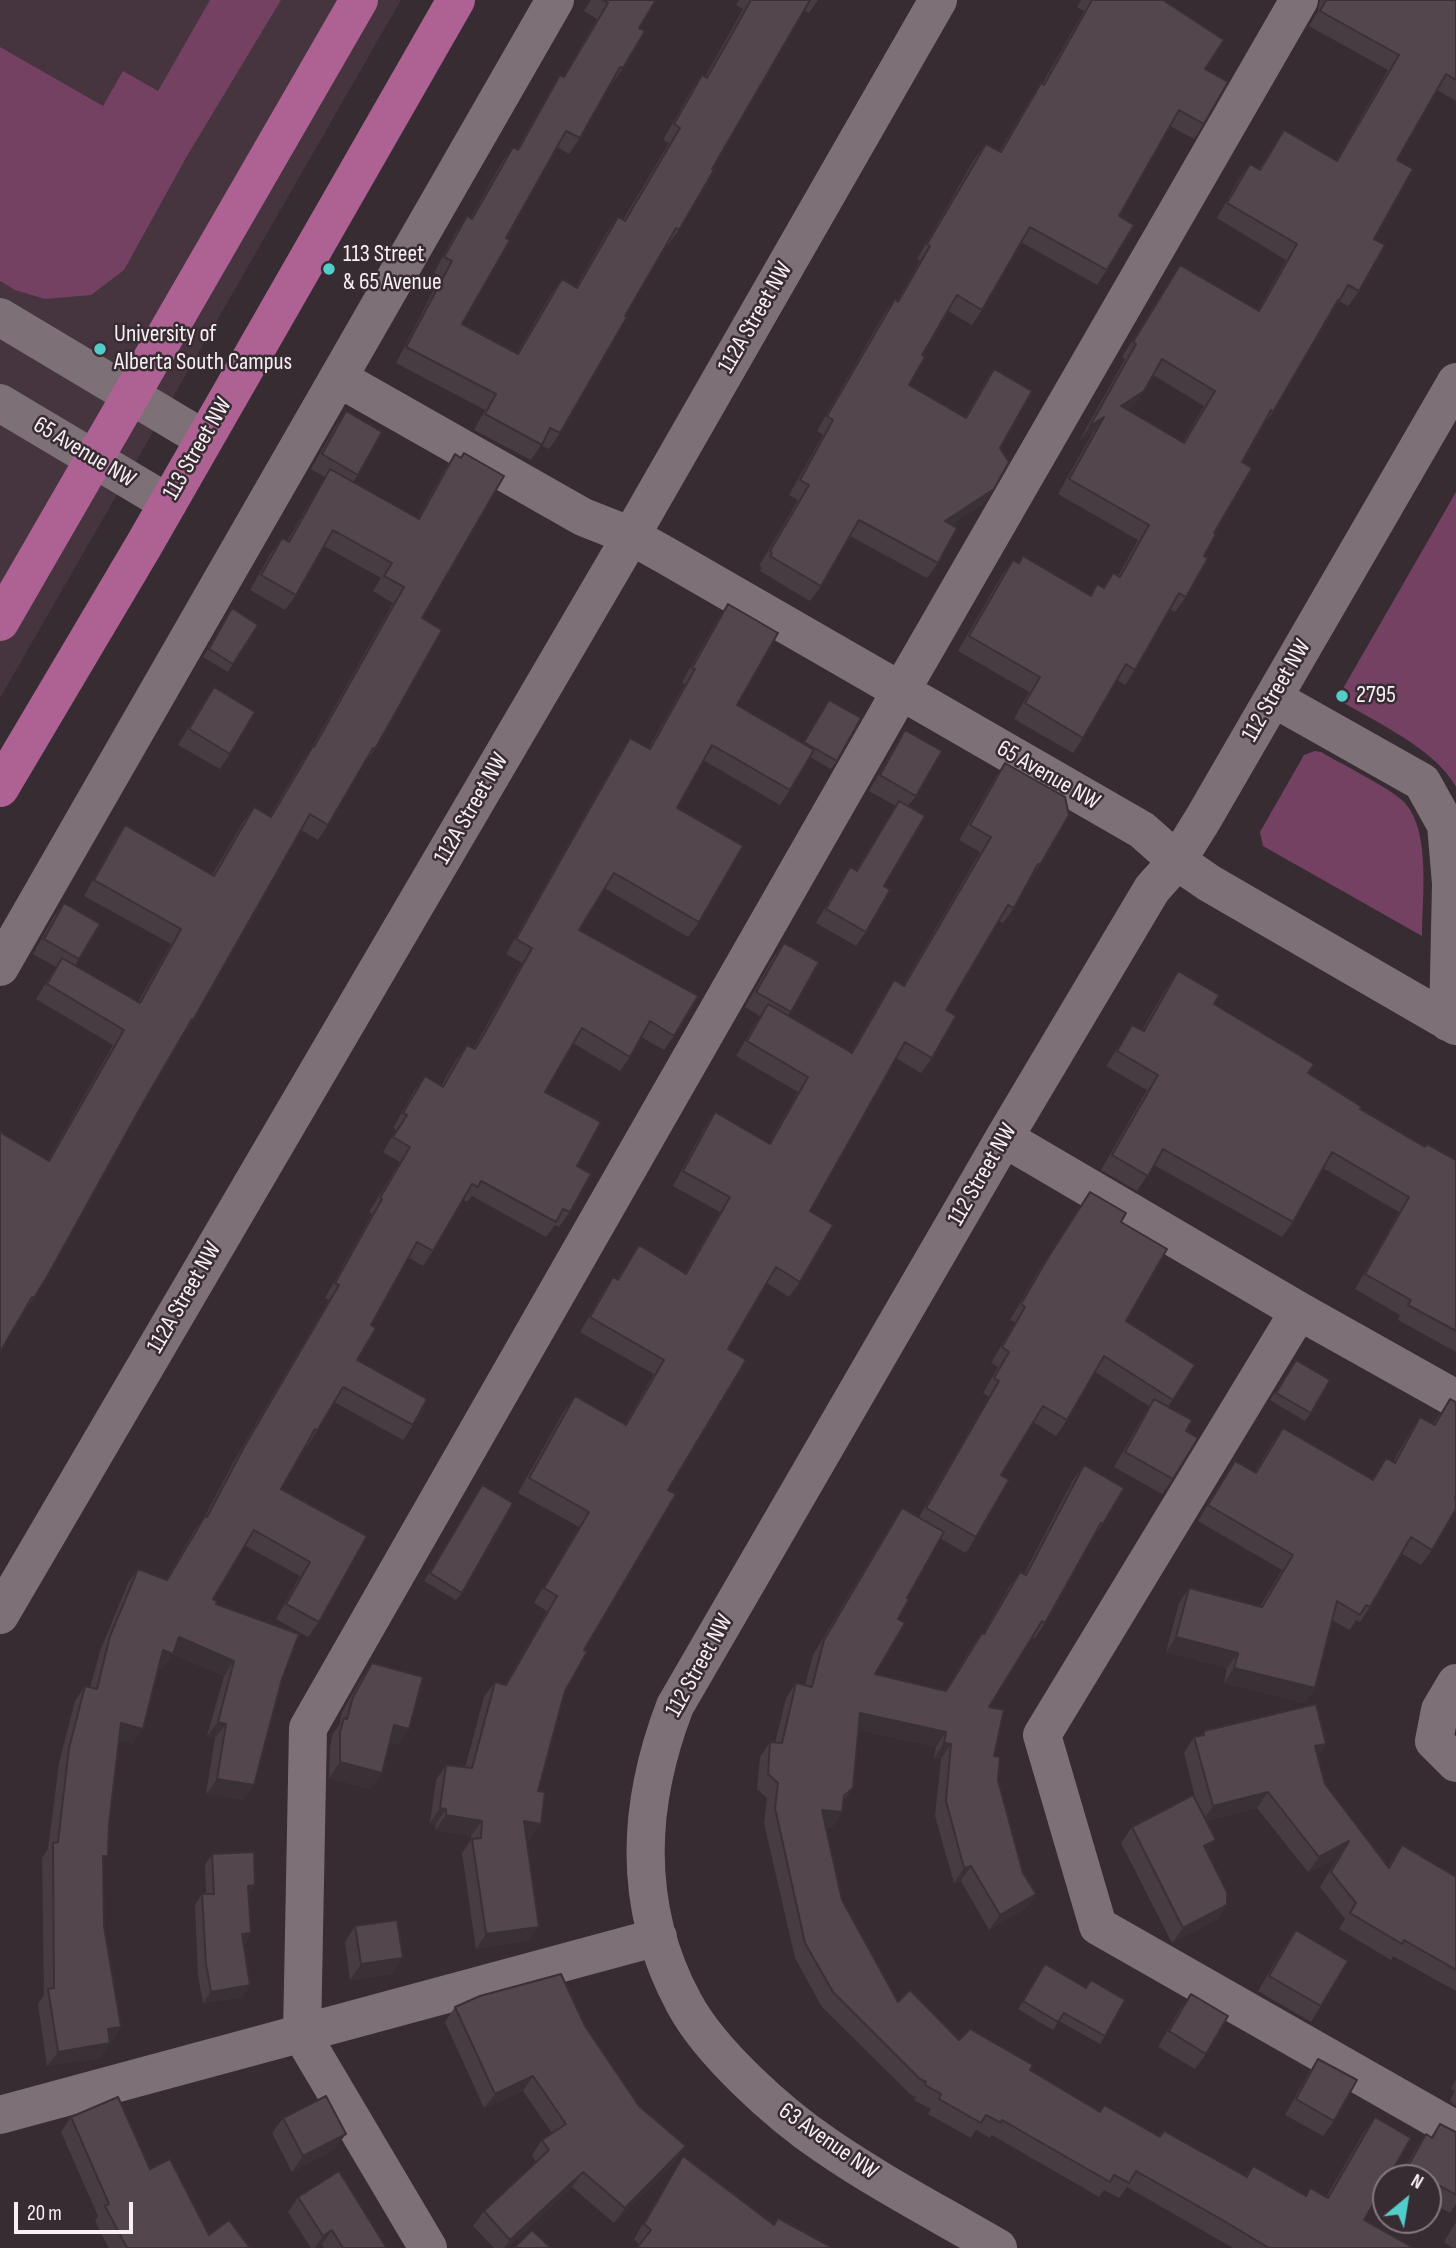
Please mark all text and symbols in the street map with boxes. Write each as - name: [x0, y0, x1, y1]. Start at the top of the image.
- place label: 113 Street & 65 Avenue: [343, 241, 442, 297]
- street label: 112A Street NW: [713, 257, 799, 379]
- marker: 113 Street & 65 Avenue: [321, 261, 337, 277]
- place label: University of Alberta South Campus: [114, 321, 292, 377]
- marker: University of Alberta South Campus: [92, 341, 108, 357]
- street label: 113 Street NW: [157, 393, 239, 505]
- street label: 65 Avenue NW: [28, 411, 140, 495]
- street label: 112 Street NW: [1236, 635, 1318, 747]
- place label: 2795: [1356, 682, 1396, 710]
- marker: 2795: [1334, 688, 1350, 704]
- street label: 65 Avenue NW: [991, 735, 1105, 817]
- street label: 112A Street NW: [429, 748, 515, 870]
- street label: 112 Street NW: [942, 1119, 1024, 1231]
- street label: 112A Street NW: [142, 1237, 228, 1359]
- street label: 112 Street NW: [660, 1610, 740, 1722]
- street label: 63 Avenue NW: [773, 2097, 883, 2187]
- north arrow: [1372, 2164, 1442, 2234]
- text: N: [1407, 2170, 1427, 2195]
- scale bar: [18, 2188, 136, 2232]
- text: 20 m: [27, 2201, 62, 2226]

